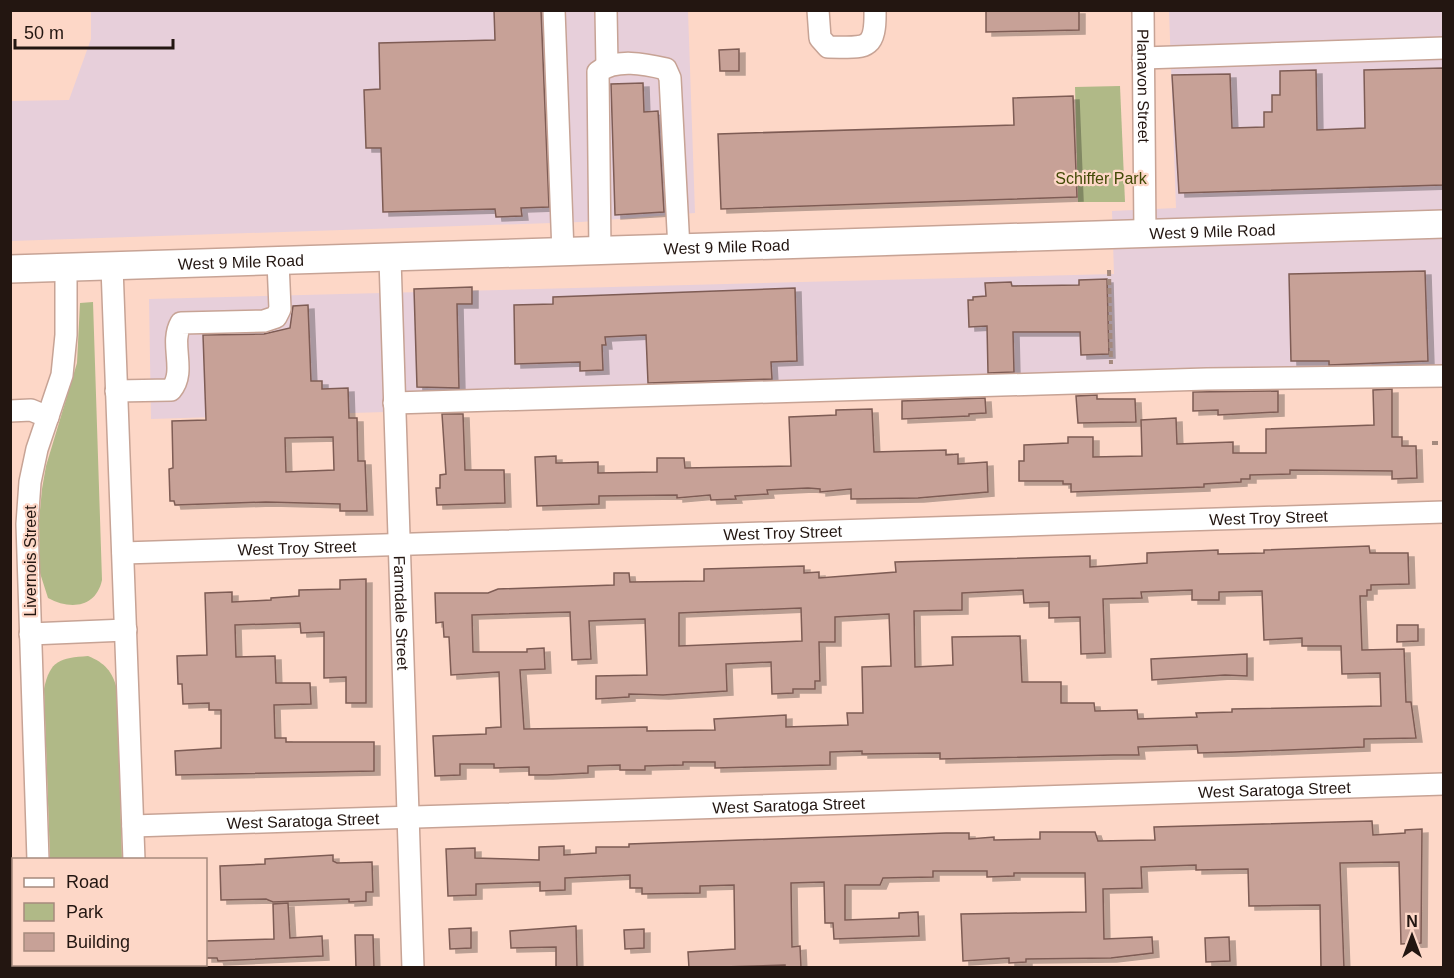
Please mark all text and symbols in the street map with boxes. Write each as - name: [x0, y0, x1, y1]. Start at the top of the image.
- scale bar: [15, 12, 172, 50]
- text: 50 m: [24, 23, 64, 43]
- street label: Planavon Street: [1135, 29, 1153, 144]
- park label: Schiffer Park: [1055, 170, 1148, 187]
- street label: West 9 Mile Road: [1149, 221, 1276, 242]
- street label: West 9 Mile Road: [663, 236, 790, 257]
- street label: West 9 Mile Road: [178, 251, 304, 272]
- street label: Livernois Street: [22, 505, 39, 617]
- street label: West Troy Street: [1209, 507, 1329, 528]
- street label: West Troy Street: [723, 522, 843, 543]
- street label: West Troy Street: [237, 537, 357, 558]
- street label: Farmdale Street: [391, 555, 412, 671]
- street label: West Saratoga Street: [1198, 778, 1352, 800]
- street label: West Saratoga Street: [712, 794, 866, 816]
- street label: West Saratoga Street: [226, 810, 380, 831]
- legend: [12, 858, 207, 966]
- text: Road: [66, 872, 109, 892]
- text: Park: [66, 902, 104, 922]
- north arrow: [1382, 906, 1442, 966]
- text: N: [1406, 913, 1418, 930]
- text: Building: [66, 932, 130, 952]

